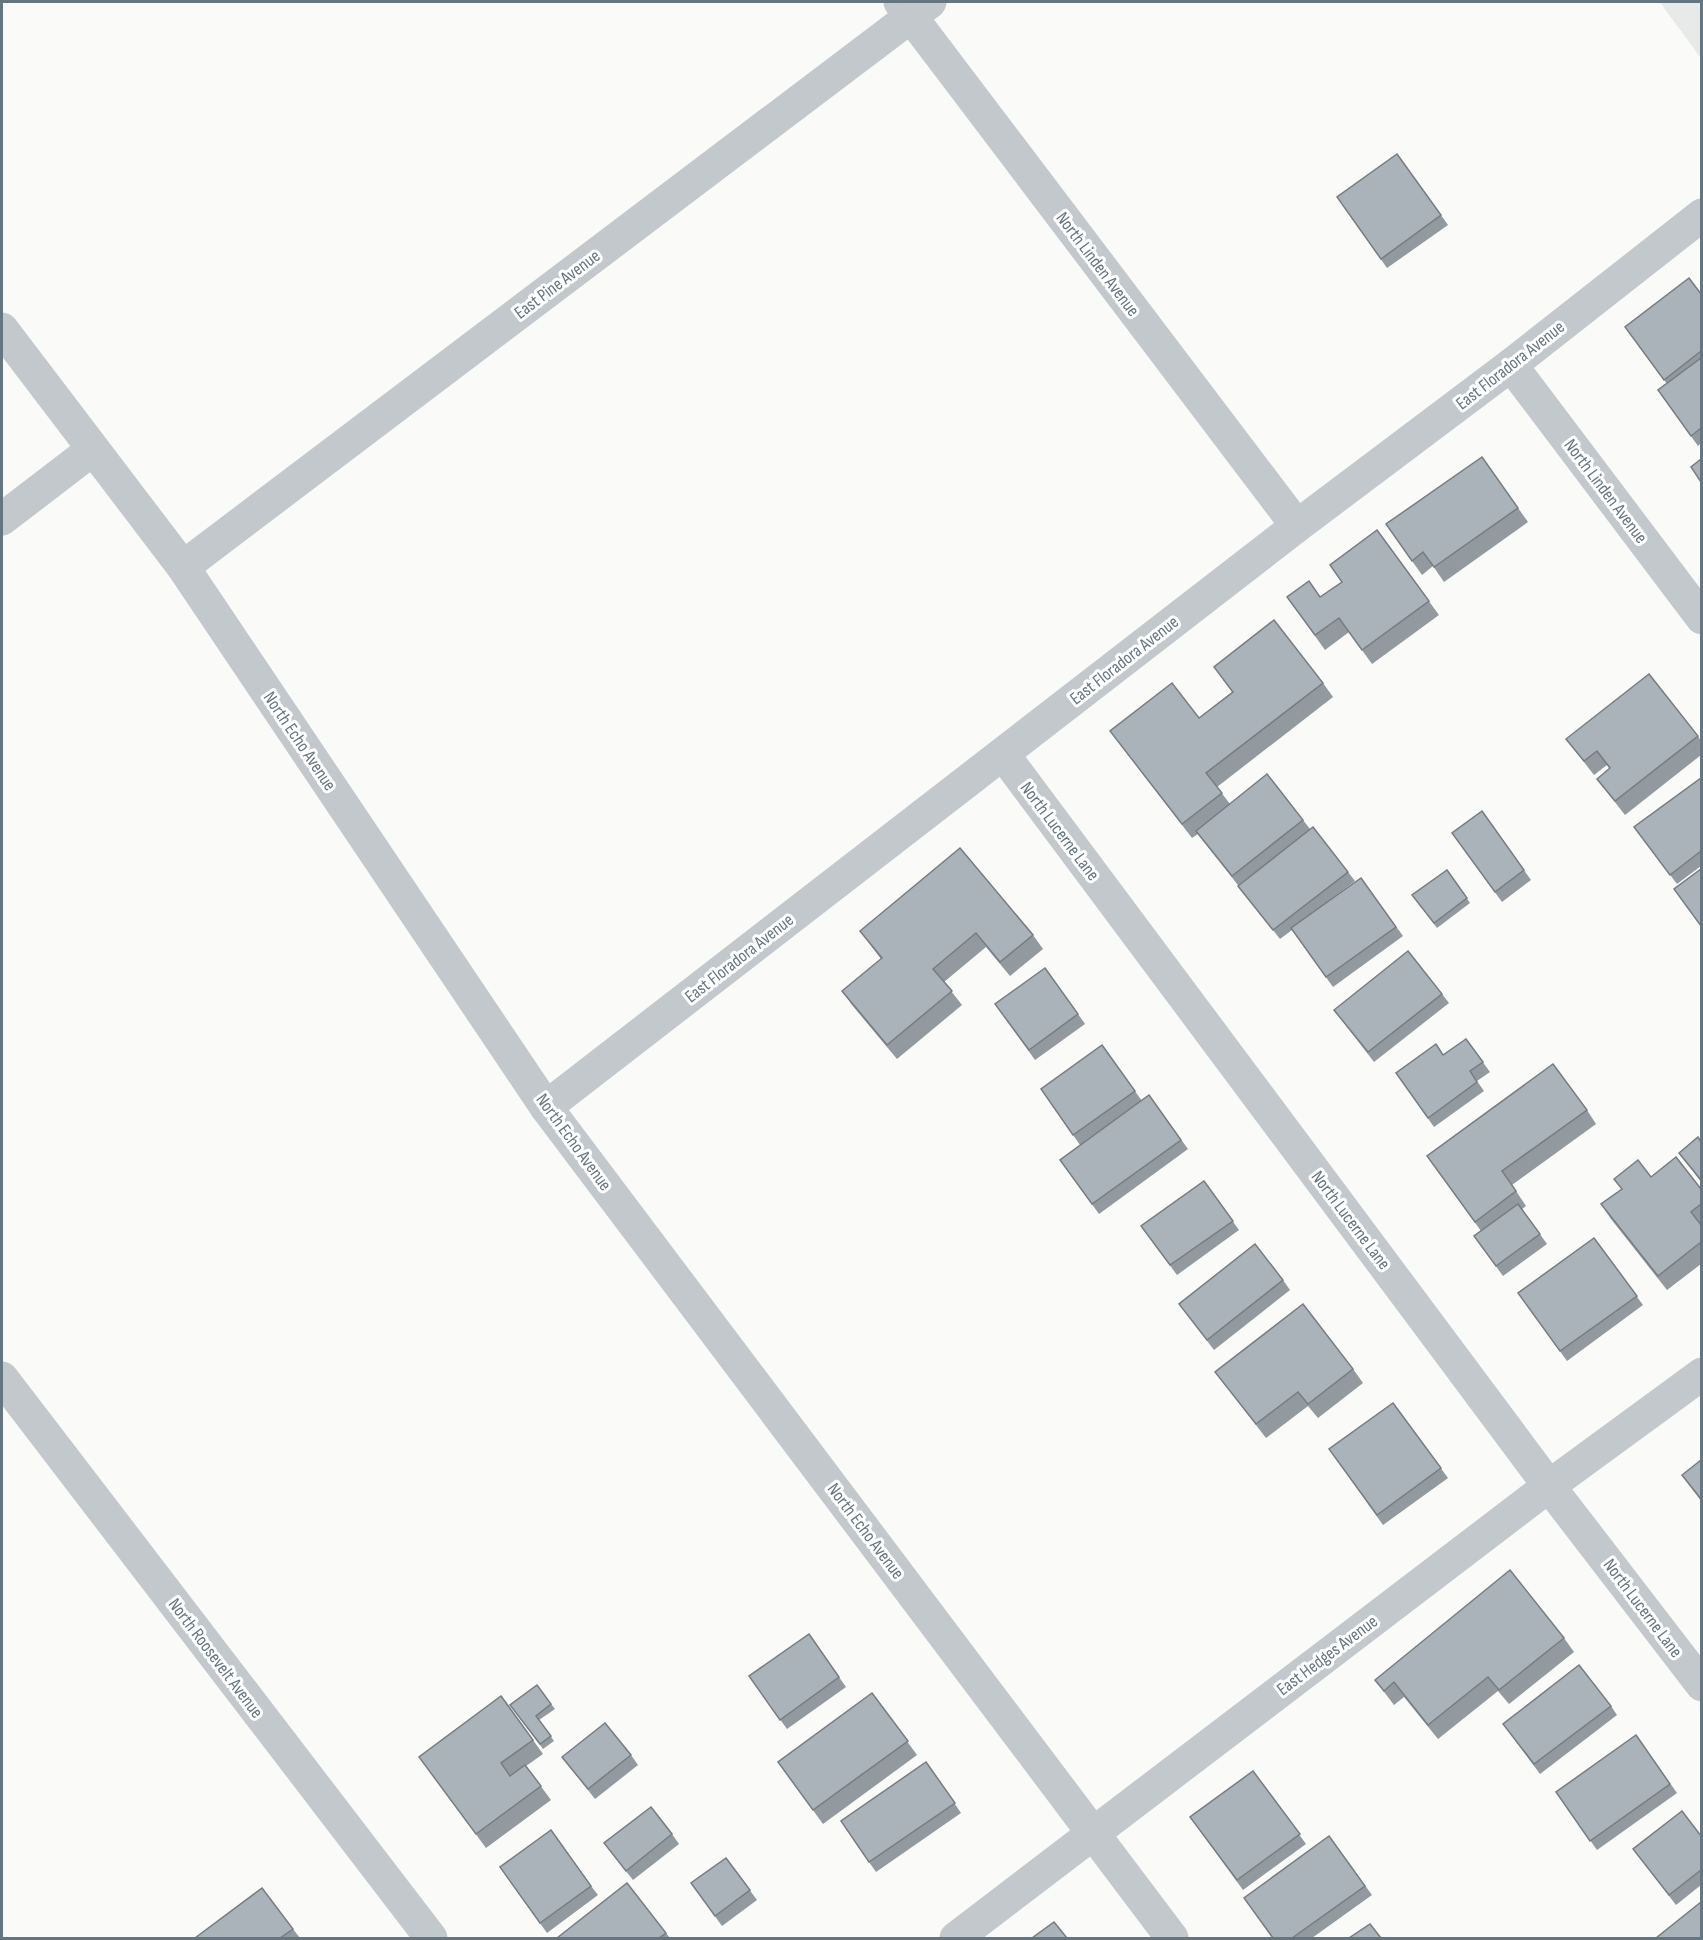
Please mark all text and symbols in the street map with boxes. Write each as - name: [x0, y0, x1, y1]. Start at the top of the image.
- street label: North Linden Avenue: [1052, 208, 1144, 321]
- street label: East Pine Avenue: [510, 245, 604, 323]
- street label: East Floradora Avenue: [1452, 316, 1569, 414]
- street label: North Linden Avenue: [1560, 435, 1652, 548]
- street label: East Floradora Avenue: [1066, 611, 1183, 709]
- street label: North Echo Avenue: [259, 688, 340, 795]
- street label: North Lucerne Lane: [1016, 778, 1104, 885]
- street label: East Floradora Avenue: [681, 909, 798, 1007]
- street label: North Echo Avenue: [531, 1090, 616, 1195]
- street label: North Lucerne Lane: [1307, 1167, 1395, 1274]
- street label: North Echo Avenue: [823, 1479, 908, 1583]
- street label: North Lucerne Lane: [1599, 1555, 1687, 1662]
- street label: North Roosevelt Avenue: [164, 1594, 267, 1722]
- street label: East Hedges Avenue: [1273, 1611, 1382, 1700]

